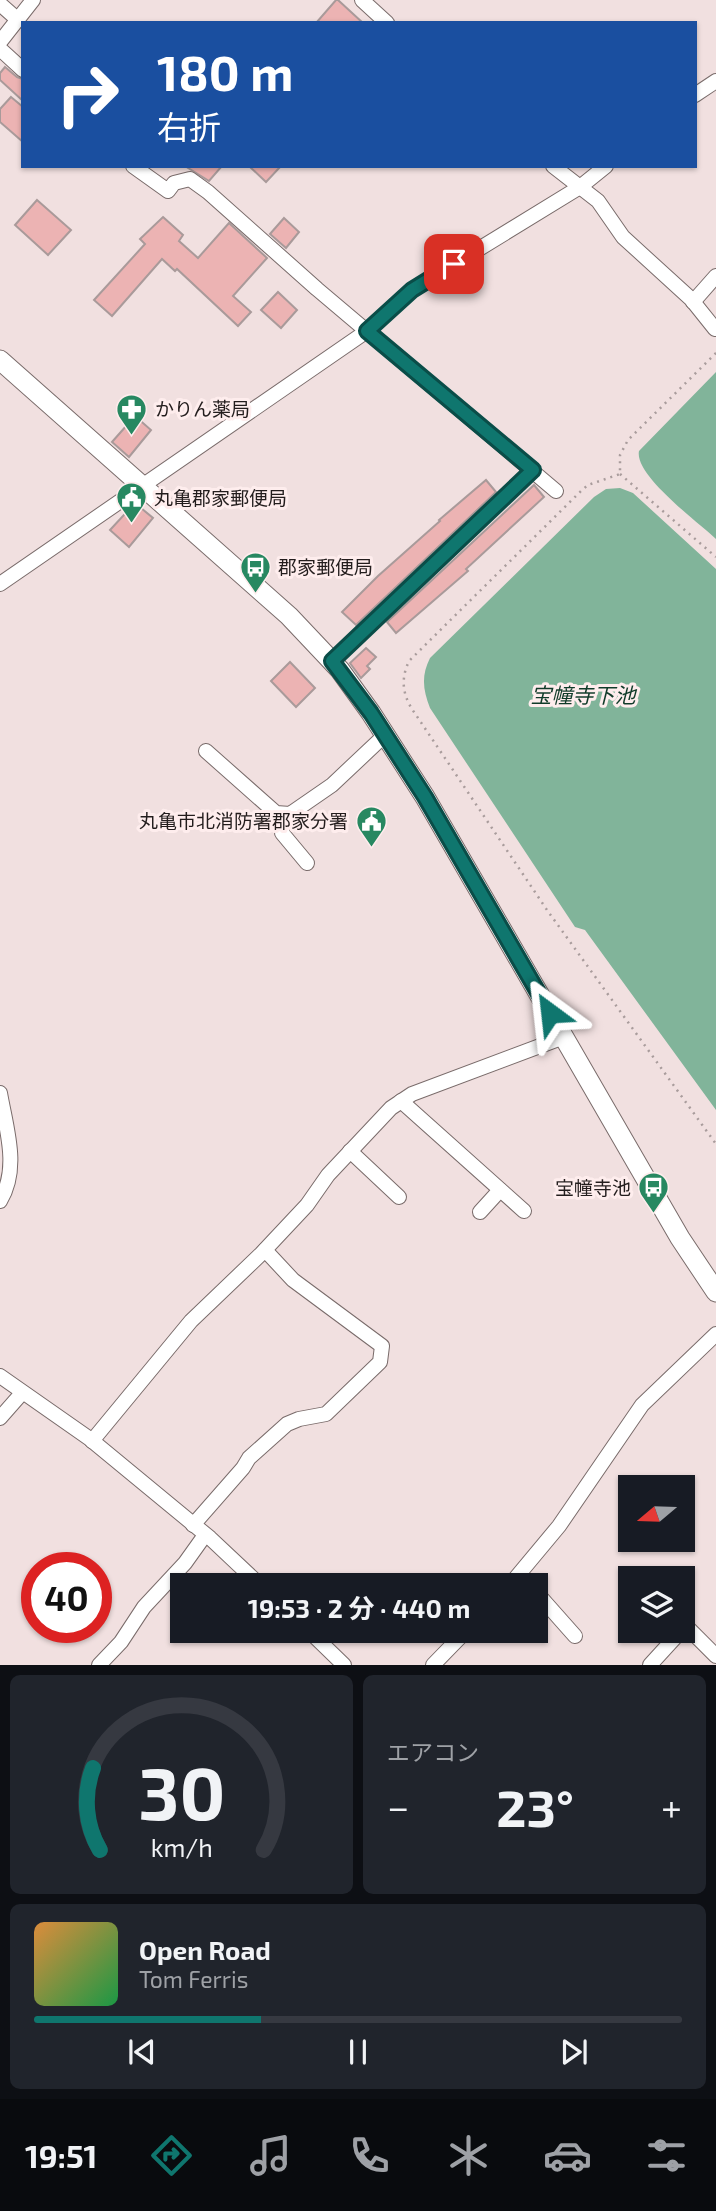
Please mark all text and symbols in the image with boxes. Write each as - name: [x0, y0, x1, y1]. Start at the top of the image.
- text: 180 m: [157, 42, 293, 101]
- icon: right: [42, 49, 133, 140]
- text: 右折: [157, 107, 221, 145]
- pin: [424, 234, 484, 294]
- icon: arrive: [435, 245, 473, 283]
- pharmacy icon: かりん薬局: [115, 392, 149, 436]
- place label: かりん薬局: [155, 397, 250, 420]
- public building icon: 丸亀郡家郵便局: [114, 481, 148, 525]
- place label: 丸亀郡家郵便局: [154, 486, 287, 509]
- bus stop icon: 郡家郵便局: [238, 550, 272, 594]
- place label: 郡家郵便局: [278, 555, 373, 578]
- water label: 宝幢寺下池: [531, 682, 637, 707]
- public building icon: 丸亀市北消防署郡家分署: [354, 804, 388, 848]
- place label: 丸亀市北消防署郡家分署: [139, 809, 348, 832]
- position arrow: [513, 976, 587, 1050]
- bus stop icon: 宝幢寺池: [637, 1171, 671, 1215]
- place label: 宝幢寺池: [555, 1176, 631, 1199]
- north arrow: [618, 1475, 695, 1552]
- map controls: [618, 1475, 695, 1643]
- speed limit sign: 40: [21, 1552, 112, 1643]
- button: layers: [618, 1566, 695, 1643]
- text: 19:53 · 2 分 · 440 m: [248, 1592, 470, 1623]
- text: エアコン: [387, 1738, 479, 1766]
- text: 30: [138, 1748, 225, 1836]
- text: 23°: [496, 1775, 574, 1837]
- text: −: [387, 1783, 409, 1829]
- text: +: [661, 1783, 682, 1829]
- text: km/h: [150, 1832, 213, 1862]
- text: Open Road: [139, 1934, 271, 1965]
- text: Tom Ferris: [139, 1965, 248, 1993]
- icon: previous: [123, 2033, 161, 2071]
- icon: pause: [339, 2033, 377, 2071]
- icon: next: [555, 2033, 593, 2071]
- icon: directions: [147, 2131, 196, 2180]
- icon: music: [246, 2131, 295, 2180]
- icon: phone: [345, 2131, 394, 2180]
- icon: climate: [444, 2131, 493, 2180]
- icon: car: [543, 2131, 592, 2180]
- icon: filters: [642, 2131, 691, 2180]
- text: 19:51: [25, 2136, 97, 2174]

